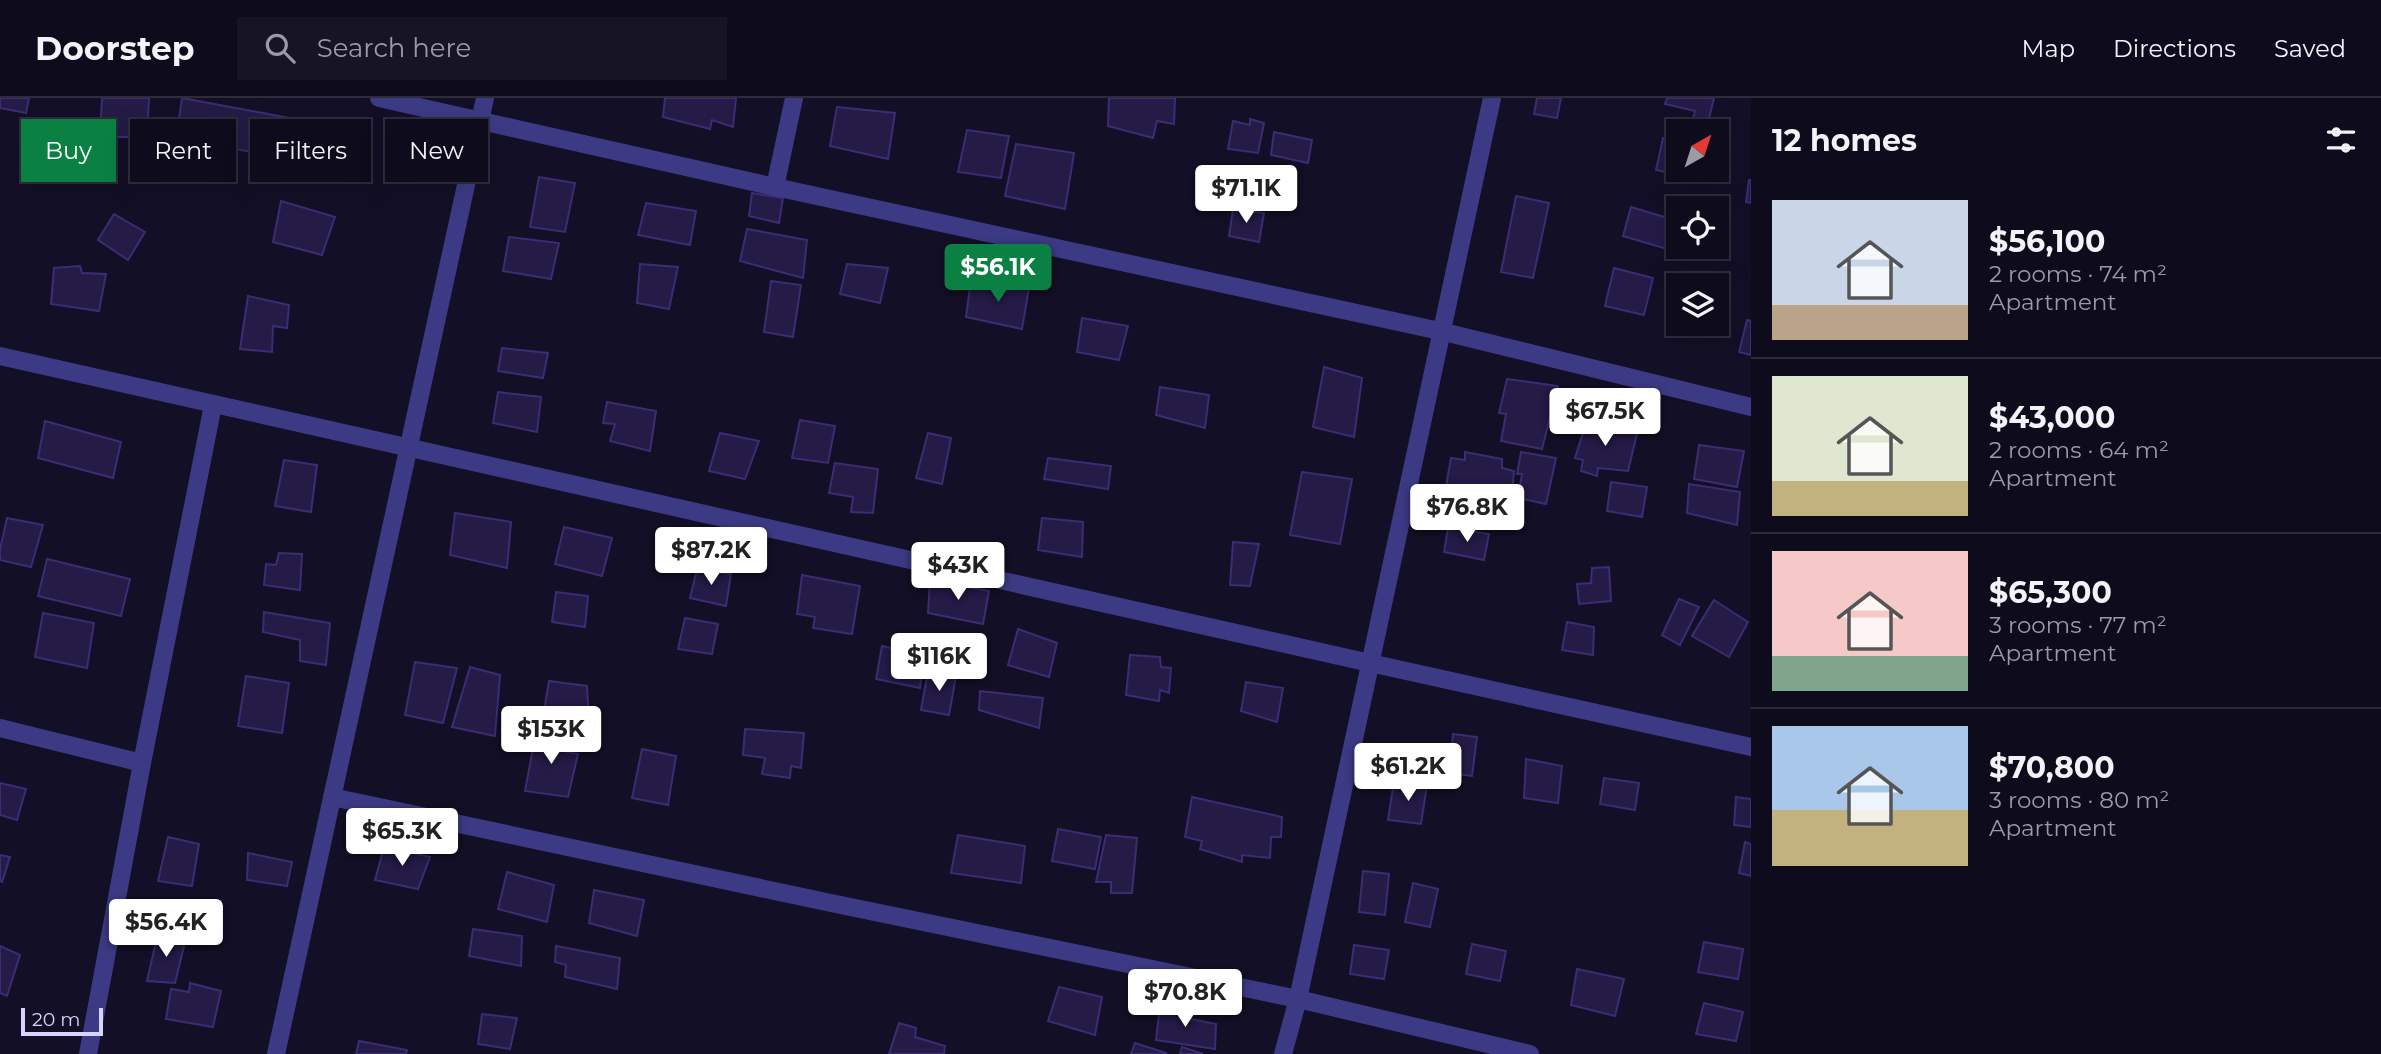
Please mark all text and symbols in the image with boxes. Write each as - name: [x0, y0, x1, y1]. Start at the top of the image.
- search box: [237, 17, 727, 80]
- text: Doorstep: [35, 28, 195, 68]
- icon: search: [261, 29, 299, 67]
- text: Search here: [317, 32, 471, 64]
- text: Map: [2022, 34, 2075, 63]
- text: Directions: [2113, 34, 2236, 63]
- text: Saved: [2274, 34, 2346, 63]
- chip: Buy: [21, 119, 116, 182]
- chip: Rent: [130, 119, 236, 182]
- chip: Filters: [250, 119, 371, 182]
- chip: New: [385, 119, 488, 182]
- north arrow: [1666, 119, 1729, 182]
- map controls: [1666, 119, 1729, 336]
- icon: filters: [2322, 121, 2360, 159]
- text: 12 homes: [1772, 122, 1917, 159]
- pin: $71.1K: [1189, 166, 1303, 225]
- text: $71.1K: [1211, 174, 1281, 202]
- button: locate: [1666, 196, 1729, 259]
- text: $56,100: [1989, 223, 2105, 260]
- icon: home: [1828, 228, 1912, 312]
- pin: $56.1K: [941, 244, 1055, 304]
- text: $56.1K: [961, 253, 1035, 281]
- text: 2 rooms · 74 m²: [1989, 260, 2167, 288]
- button: layers: [1666, 273, 1729, 336]
- text: Apartment: [1989, 288, 2117, 316]
- pin: $67.5K: [1548, 388, 1662, 448]
- text: $67.5K: [1565, 397, 1645, 425]
- text: $43,000: [1989, 399, 2115, 436]
- icon: home: [1828, 404, 1912, 488]
- text: 2 rooms · 64 m²: [1989, 436, 2169, 464]
- text: Apartment: [1989, 464, 2117, 492]
- pin: $76.8K: [1410, 484, 1524, 544]
- text: $76.8K: [1426, 493, 1508, 521]
- pin: $87.2K: [654, 528, 768, 587]
- text: $87.2K: [671, 536, 751, 564]
- pin: $43K: [917, 542, 999, 602]
- text: $43K: [927, 551, 989, 579]
- text: $65,300: [1989, 574, 2112, 611]
- icon: home: [1828, 579, 1912, 663]
- text: 3 rooms · 77 m²: [1989, 611, 2167, 639]
- pin: $116K: [890, 634, 988, 693]
- text: Apartment: [1989, 639, 2117, 667]
- text: $116K: [907, 642, 971, 670]
- pin: $153K: [502, 706, 600, 766]
- text: $153K: [517, 715, 585, 743]
- pin: $61.2K: [1351, 744, 1465, 803]
- text: $70,800: [1989, 749, 2115, 786]
- text: $61.2K: [1370, 752, 1446, 780]
- icon: home: [1828, 754, 1912, 838]
- text: 3 rooms · 80 m²: [1989, 786, 2169, 814]
- pin: $65.3K: [345, 808, 459, 868]
- text: Apartment: [1989, 814, 2117, 842]
- text: $65.3K: [362, 817, 442, 845]
- pin: $56.4K: [109, 900, 223, 959]
- text: $56.4K: [125, 908, 207, 936]
- pin: $70.8K: [1128, 970, 1242, 1029]
- text: $70.8K: [1144, 978, 1226, 1006]
- scale bar: [21, 1005, 103, 1037]
- text: 20 m: [32, 1008, 80, 1031]

